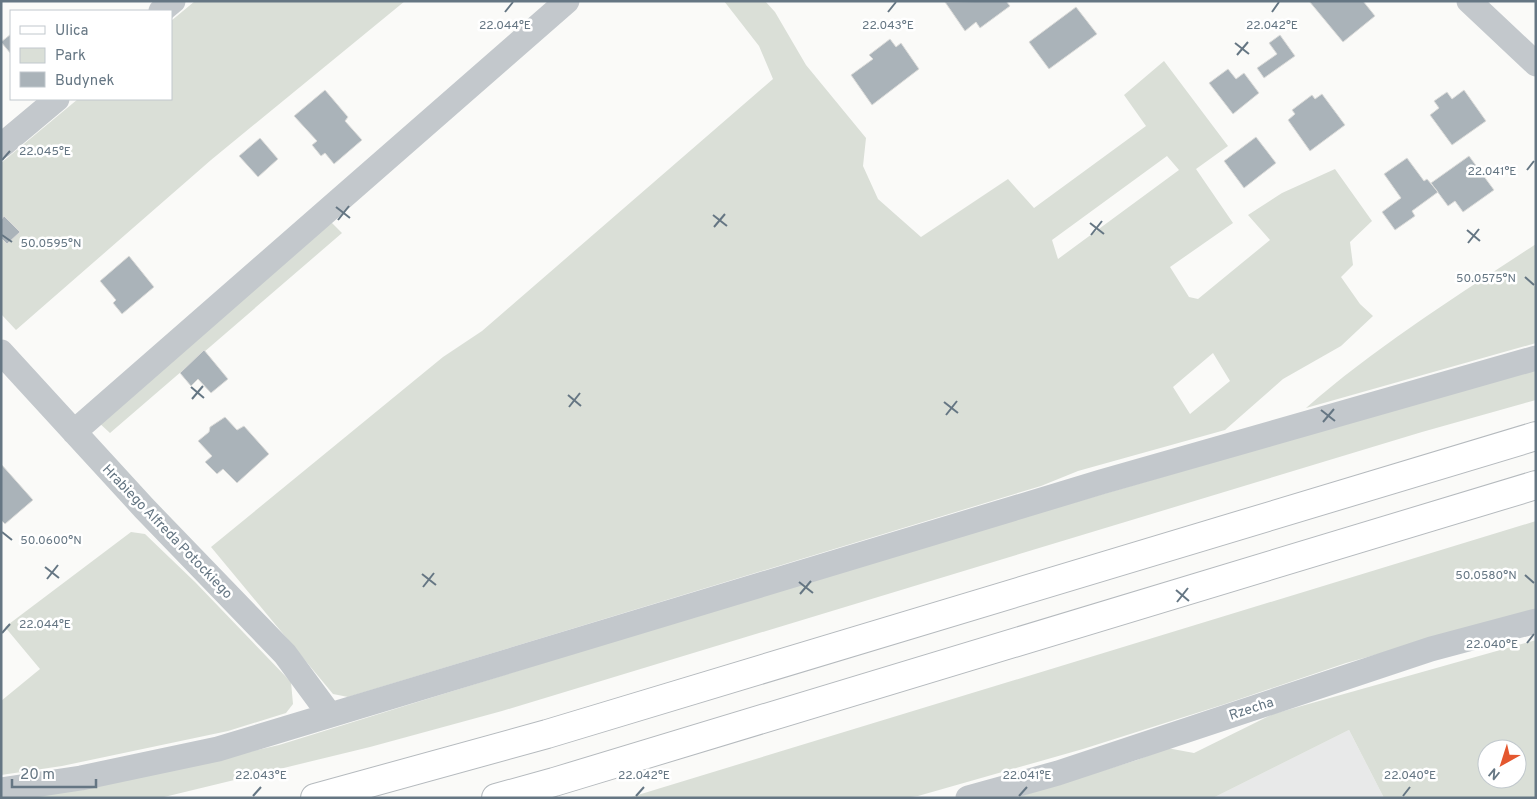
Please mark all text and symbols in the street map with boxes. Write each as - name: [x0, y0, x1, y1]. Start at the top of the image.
- legend: [10, 10, 172, 100]
- text: 22.044°E: [479, 18, 531, 34]
- text: 22.043°E: [862, 18, 914, 34]
- text: 22.042°E: [1246, 18, 1298, 34]
- text: Ulica: [55, 22, 88, 41]
- text: Park: [55, 47, 86, 66]
- text: Budynek: [55, 72, 114, 91]
- text: 22.045°E: [19, 144, 71, 160]
- text: 22.041°E: [1467, 164, 1517, 180]
- text: 50.0595°N: [21, 236, 81, 252]
- text: 50.0575°N: [1456, 271, 1516, 287]
- street label: Hrabiego Alfreda Potockiego: [98, 461, 236, 603]
- text: 50.0600°N: [20, 533, 82, 549]
- text: 50.0580°N: [1455, 568, 1517, 584]
- text: 22.044°E: [19, 617, 71, 633]
- text: 22.040°E: [1466, 637, 1518, 653]
- street label: Rzecha: [1227, 694, 1276, 725]
- north arrow: [1477, 739, 1527, 789]
- scale bar: [12, 756, 96, 788]
- text: N: [1486, 763, 1504, 783]
- text: 20 m: [20, 766, 55, 785]
- text: 22.043°E: [235, 768, 287, 784]
- text: 22.042°E: [618, 768, 670, 784]
- text: 22.041°E: [1002, 768, 1052, 784]
- text: 22.040°E: [1384, 768, 1436, 784]

